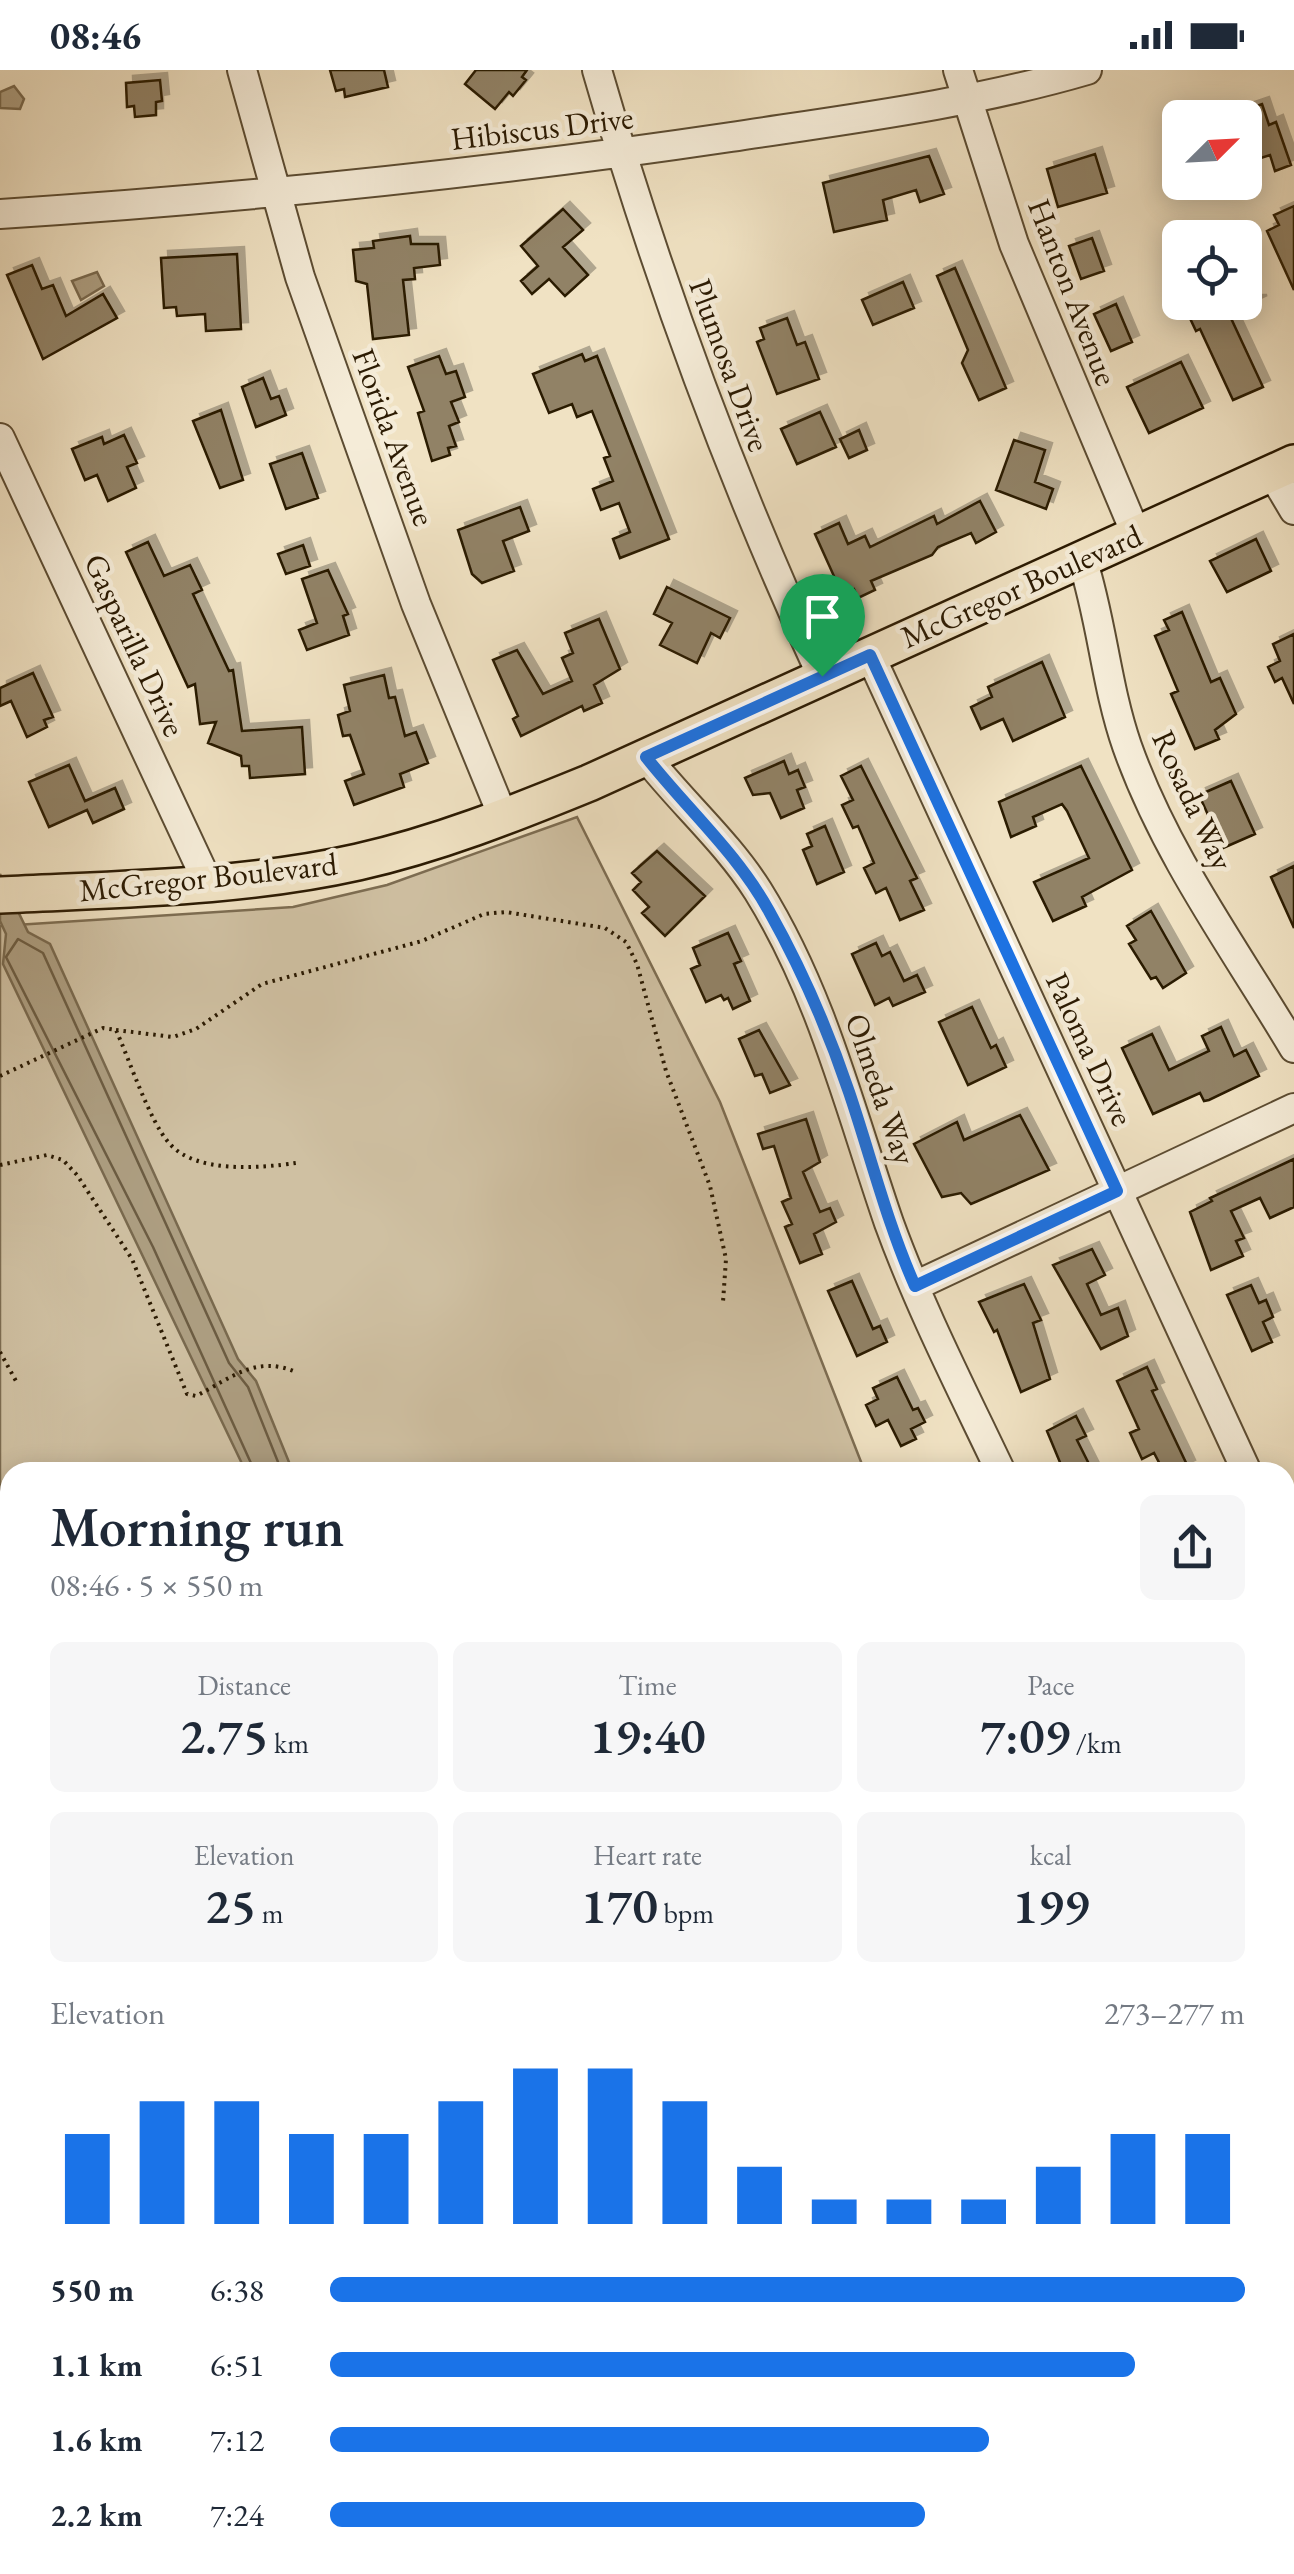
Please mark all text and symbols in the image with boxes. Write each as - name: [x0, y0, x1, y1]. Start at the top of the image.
- text: 08:46: [50, 11, 141, 60]
- street label: Hibiscus Drive: [448, 96, 636, 160]
- north arrow: [1162, 100, 1262, 200]
- map controls: [1162, 100, 1262, 320]
- street label: Hanton Avenue: [1018, 193, 1128, 391]
- button: locate: [1162, 220, 1262, 320]
- street label: Plumosa Drive: [679, 273, 781, 457]
- street label: Florida Avenue: [343, 343, 445, 531]
- street label: McGregor Boulevard: [894, 514, 1149, 658]
- street label: Gasparilla Drive: [74, 547, 196, 743]
- pin: [780, 574, 865, 677]
- icon: arrive: [795, 589, 850, 644]
- street label: Rosada Way: [1142, 723, 1244, 878]
- street label: McGregor Boulevard: [77, 842, 340, 911]
- street label: Paloma Drive: [1036, 965, 1144, 1133]
- street label: Olmeda Way: [836, 1008, 927, 1171]
- text: Morning run: [50, 1491, 344, 1562]
- button: share: [1140, 1495, 1245, 1600]
- text: 08:46 · 5 × 550 m: [50, 1564, 263, 1606]
- text: Distance: [197, 1667, 291, 1703]
- text: Time: [618, 1667, 677, 1703]
- text: Pace: [1027, 1667, 1074, 1703]
- text: 2.75: [179, 1703, 268, 1768]
- text: 19:40: [589, 1703, 706, 1768]
- text: 7:09: [980, 1703, 1070, 1768]
- text: km: [268, 1725, 309, 1761]
- text: /km: [1070, 1725, 1122, 1761]
- text: Elevation: [194, 1837, 295, 1873]
- text: Heart rate: [593, 1837, 702, 1873]
- text: kcal: [1030, 1837, 1072, 1873]
- text: 25: [205, 1873, 256, 1938]
- text: 170: [581, 1873, 658, 1938]
- text: 199: [1012, 1873, 1089, 1938]
- text: m: [256, 1895, 284, 1931]
- text: bpm: [658, 1895, 714, 1931]
- text: Elevation: [50, 1992, 165, 2034]
- text: 273–277 m: [1104, 1992, 1245, 2034]
- text: 550 m: [50, 2269, 134, 2311]
- text: 6:38: [210, 2269, 264, 2311]
- text: 1.1 km: [50, 2344, 143, 2386]
- text: 6:51: [210, 2344, 264, 2386]
- text: 1.6 km: [50, 2419, 143, 2461]
- text: 7:12: [210, 2419, 264, 2461]
- text: 2.2 km: [50, 2494, 143, 2536]
- text: 7:24: [210, 2494, 264, 2536]

